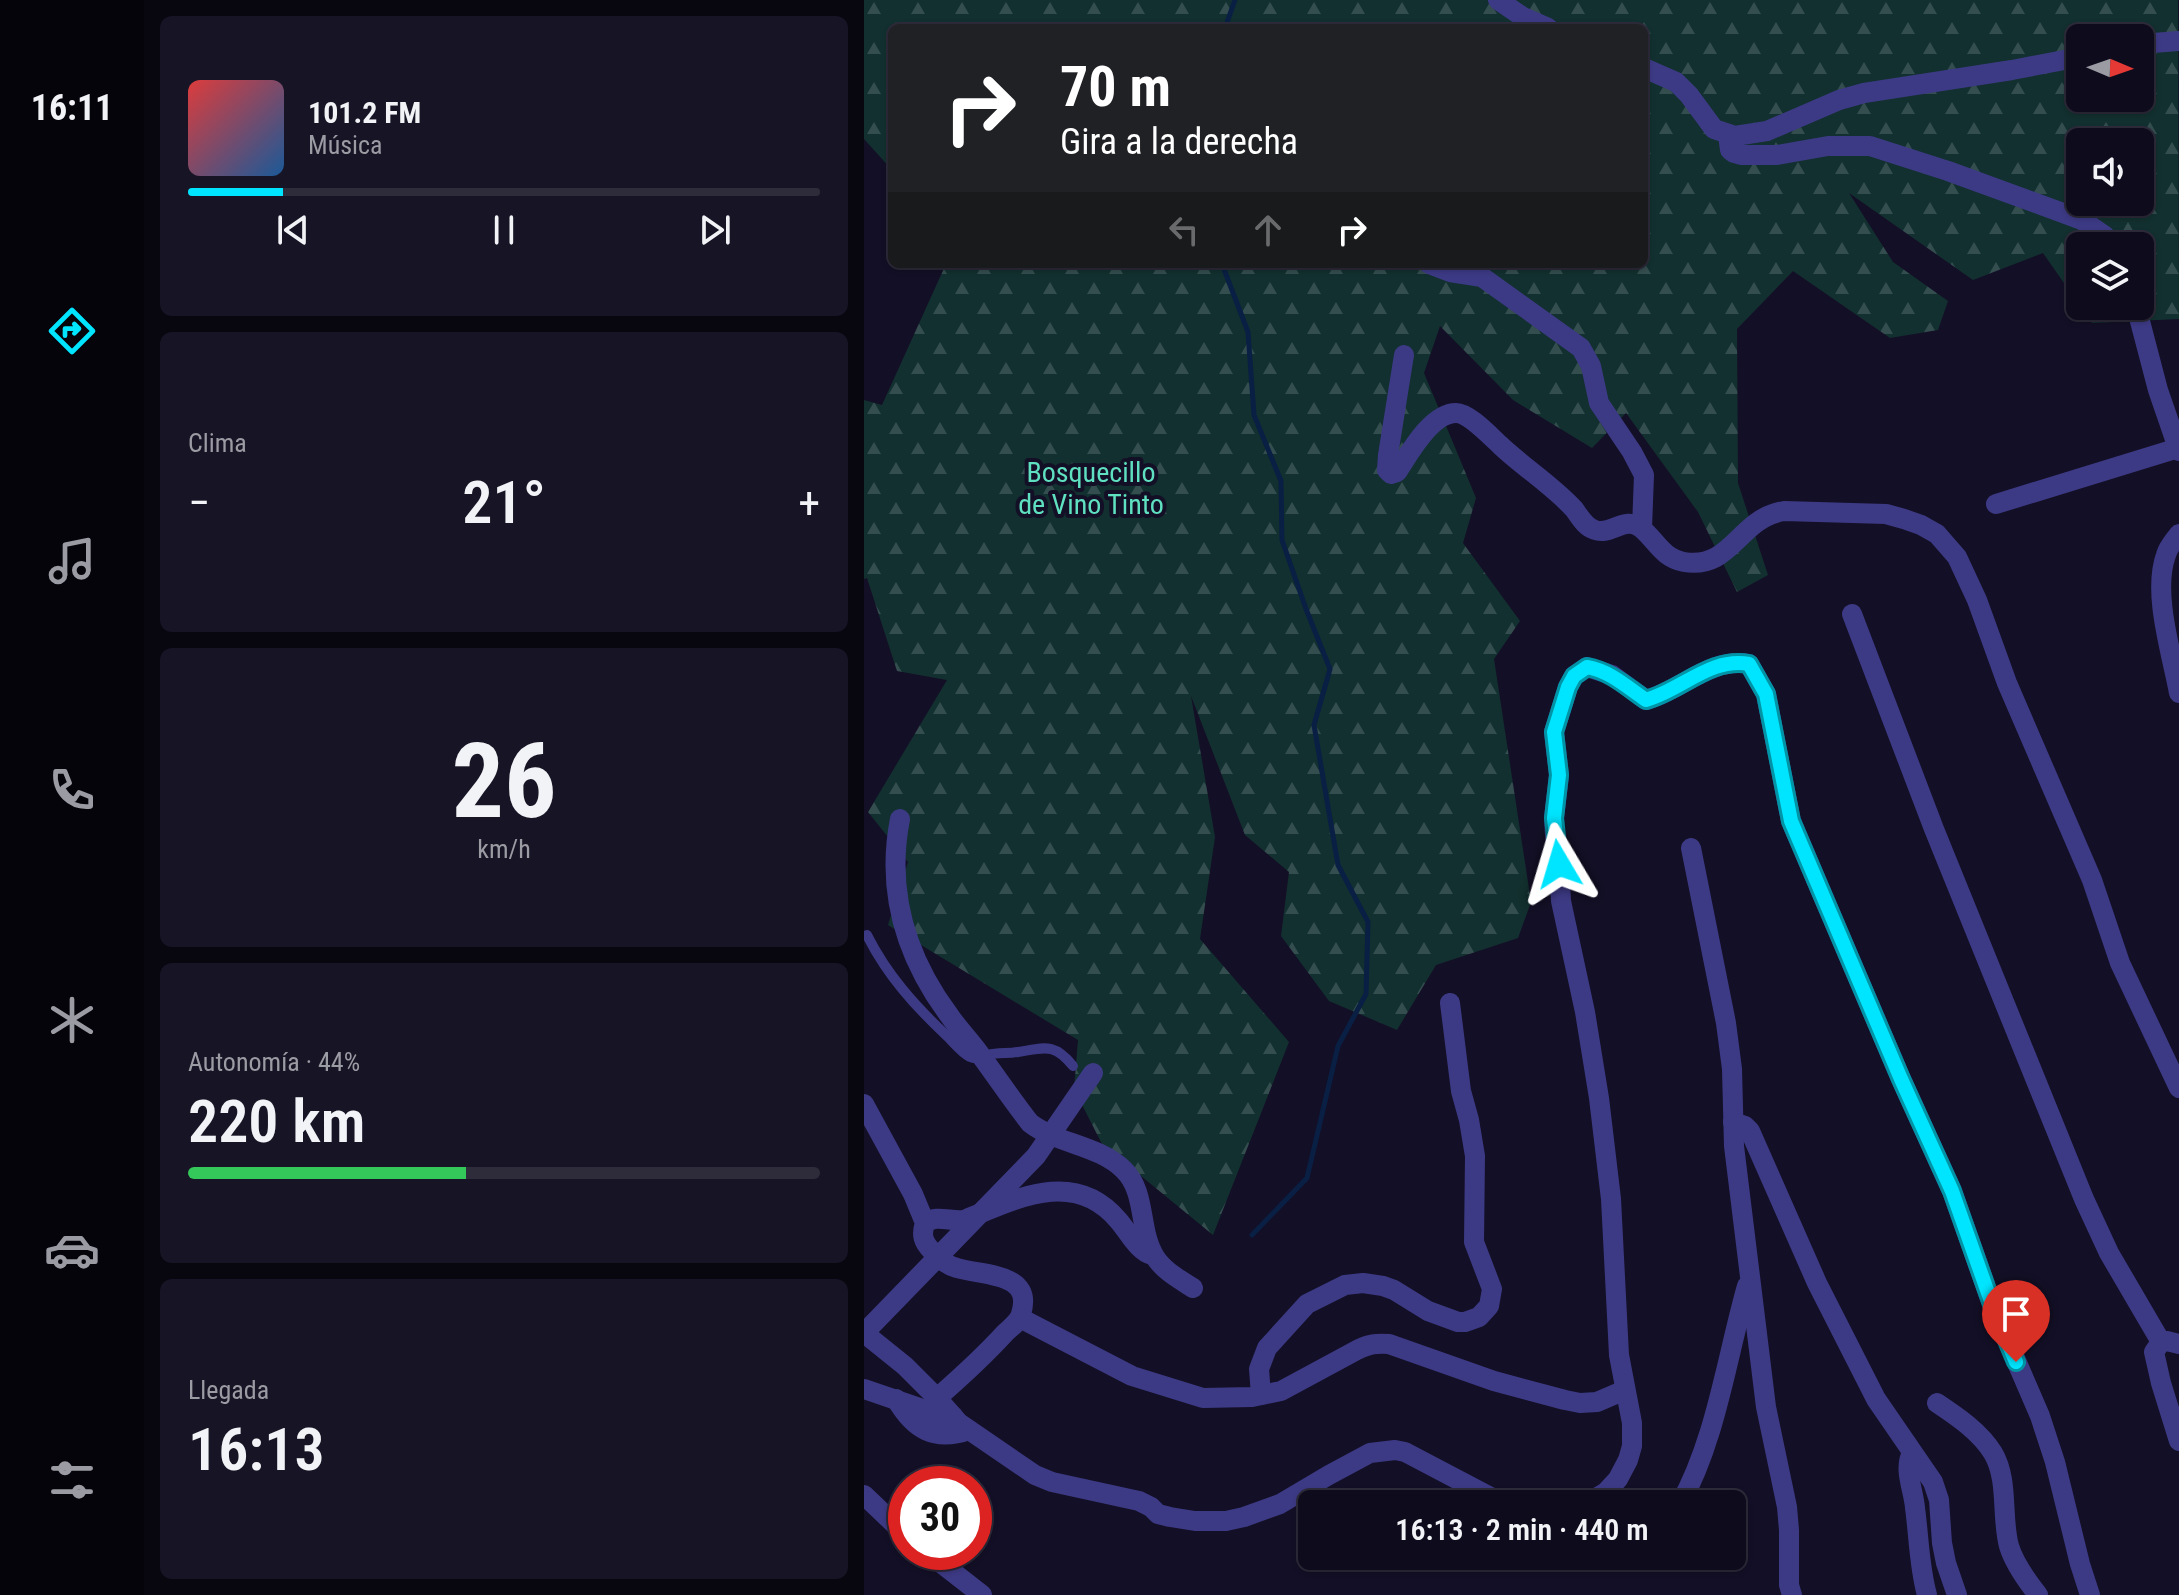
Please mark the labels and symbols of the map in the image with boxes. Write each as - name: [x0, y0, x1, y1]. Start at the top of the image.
- north arrow: [2066, 24, 2154, 112]
- park label: Bosquecillo de Vino Tinto: [1018, 456, 1164, 521]
- position arrow: [1517, 822, 1601, 906]
- pin: [1982, 1280, 2050, 1362]
- speed limit sign: 30: [888, 1466, 992, 1570]

